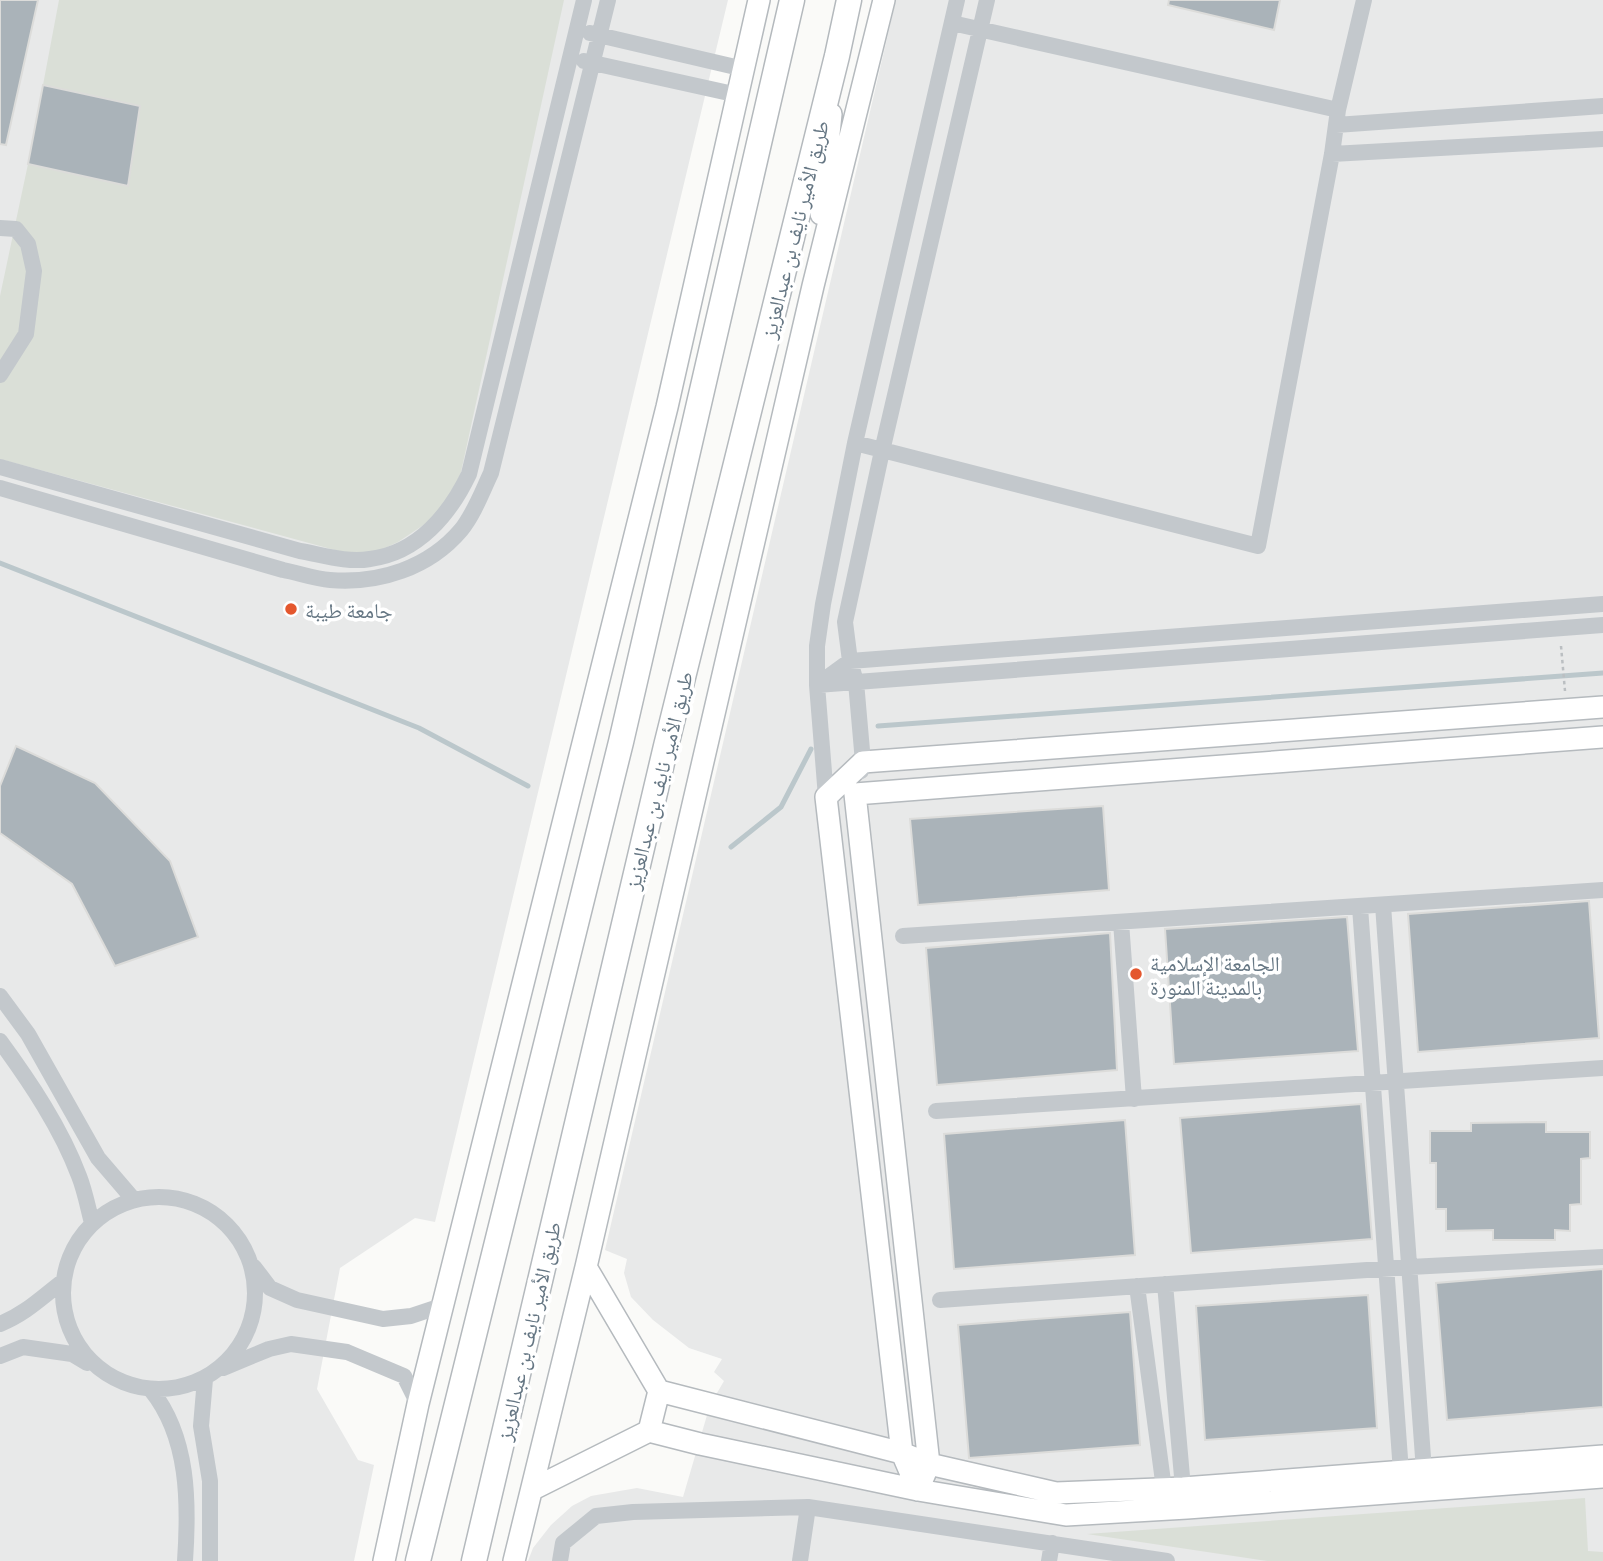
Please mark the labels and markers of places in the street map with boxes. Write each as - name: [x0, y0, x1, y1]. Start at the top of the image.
- place label: جامعة طيبة: [305, 597, 393, 622]
- marker: جامعة طيبة: [283, 601, 299, 617]
- place label: الجامعة الإسلامية بالمدينة المنورة: [1150, 950, 1280, 999]
- marker: الجامعة الإسلامية بالمدينة المنورة: [1128, 966, 1144, 982]

